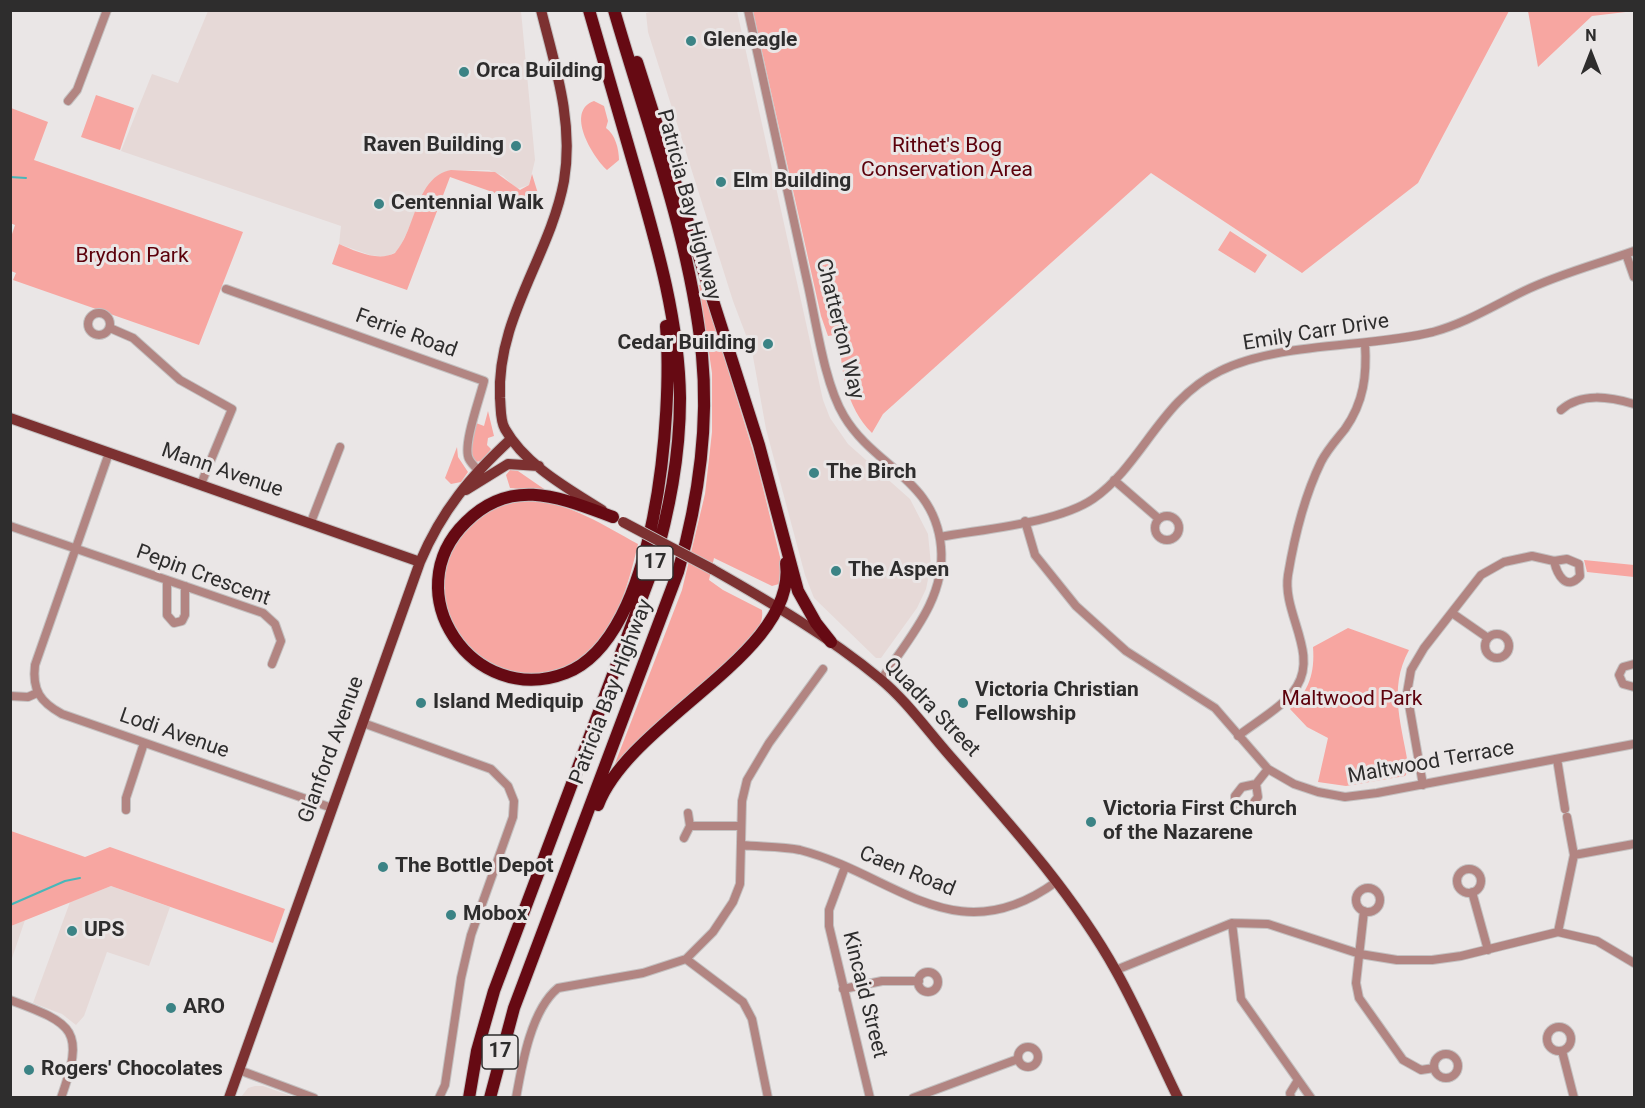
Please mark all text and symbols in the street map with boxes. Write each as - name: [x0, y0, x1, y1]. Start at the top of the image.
- north arrow: [1561, 24, 1621, 84]
- text: N: [1585, 26, 1597, 45]
- place label: Gleneagle: [703, 28, 797, 54]
- marker: Gleneagle: [684, 34, 698, 48]
- place label: Orca Building: [476, 59, 603, 85]
- marker: Orca Building: [457, 65, 471, 79]
- street label: Patricia Bay Highway: [650, 107, 726, 303]
- place label: Raven Building: [363, 133, 504, 159]
- park label: Rithet's Bog Conservation Area: [861, 134, 1033, 184]
- marker: Raven Building: [509, 139, 523, 153]
- place label: Elm Building: [733, 169, 851, 195]
- marker: Elm Building: [714, 175, 728, 189]
- place label: Centennial Walk: [391, 191, 543, 217]
- marker: Centennial Walk: [372, 197, 386, 211]
- park label: Brydon Park: [75, 244, 189, 270]
- street label: Chatterton Way: [809, 256, 869, 402]
- street label: Ferrie Road: [352, 304, 460, 364]
- street label: Emily Carr Drive: [1241, 309, 1391, 357]
- place label: Cedar Building: [618, 331, 756, 357]
- marker: Cedar Building: [761, 337, 775, 351]
- street label: Mann Avenue: [158, 438, 286, 504]
- place label: The Birch: [826, 460, 916, 486]
- marker: The Birch: [807, 466, 821, 480]
- street label: Pepin Crescent: [132, 540, 274, 612]
- road number: 17: [637, 546, 673, 580]
- place label: The Aspen: [848, 558, 949, 584]
- marker: The Aspen: [829, 564, 843, 578]
- street label: Patricia Bay Highway: [565, 596, 659, 788]
- street label: Quadra Street: [877, 653, 985, 763]
- street label: Glanford Avenue: [294, 673, 370, 827]
- place label: Victoria Christian Fellowship: [975, 678, 1139, 728]
- park label: Maltwood Park: [1282, 687, 1422, 713]
- place label: Island Mediquip: [433, 690, 584, 716]
- marker: Island Mediquip: [414, 696, 428, 710]
- marker: Victoria Christian Fellowship: [956, 696, 970, 710]
- street label: Lodi Avenue: [116, 704, 232, 764]
- street label: Maltwood Terrace: [1346, 736, 1516, 790]
- place label: Victoria First Church of the Nazarene: [1103, 797, 1297, 847]
- marker: Victoria First Church of the Nazarene: [1084, 815, 1098, 829]
- street label: Caen Road: [855, 841, 959, 903]
- place label: The Bottle Depot: [395, 854, 554, 880]
- marker: The Bottle Depot: [376, 860, 390, 874]
- place label: Mobox: [463, 902, 527, 928]
- marker: Mobox: [444, 908, 458, 922]
- place label: UPS: [84, 918, 124, 944]
- marker: UPS: [65, 924, 79, 938]
- street label: Kincaid Street: [836, 929, 892, 1061]
- place label: ARO: [183, 995, 225, 1021]
- marker: ARO: [164, 1001, 178, 1015]
- road number: 17: [482, 1035, 518, 1069]
- place label: Rogers' Chocolates: [41, 1057, 223, 1083]
- marker: Rogers' Chocolates: [22, 1063, 36, 1077]

